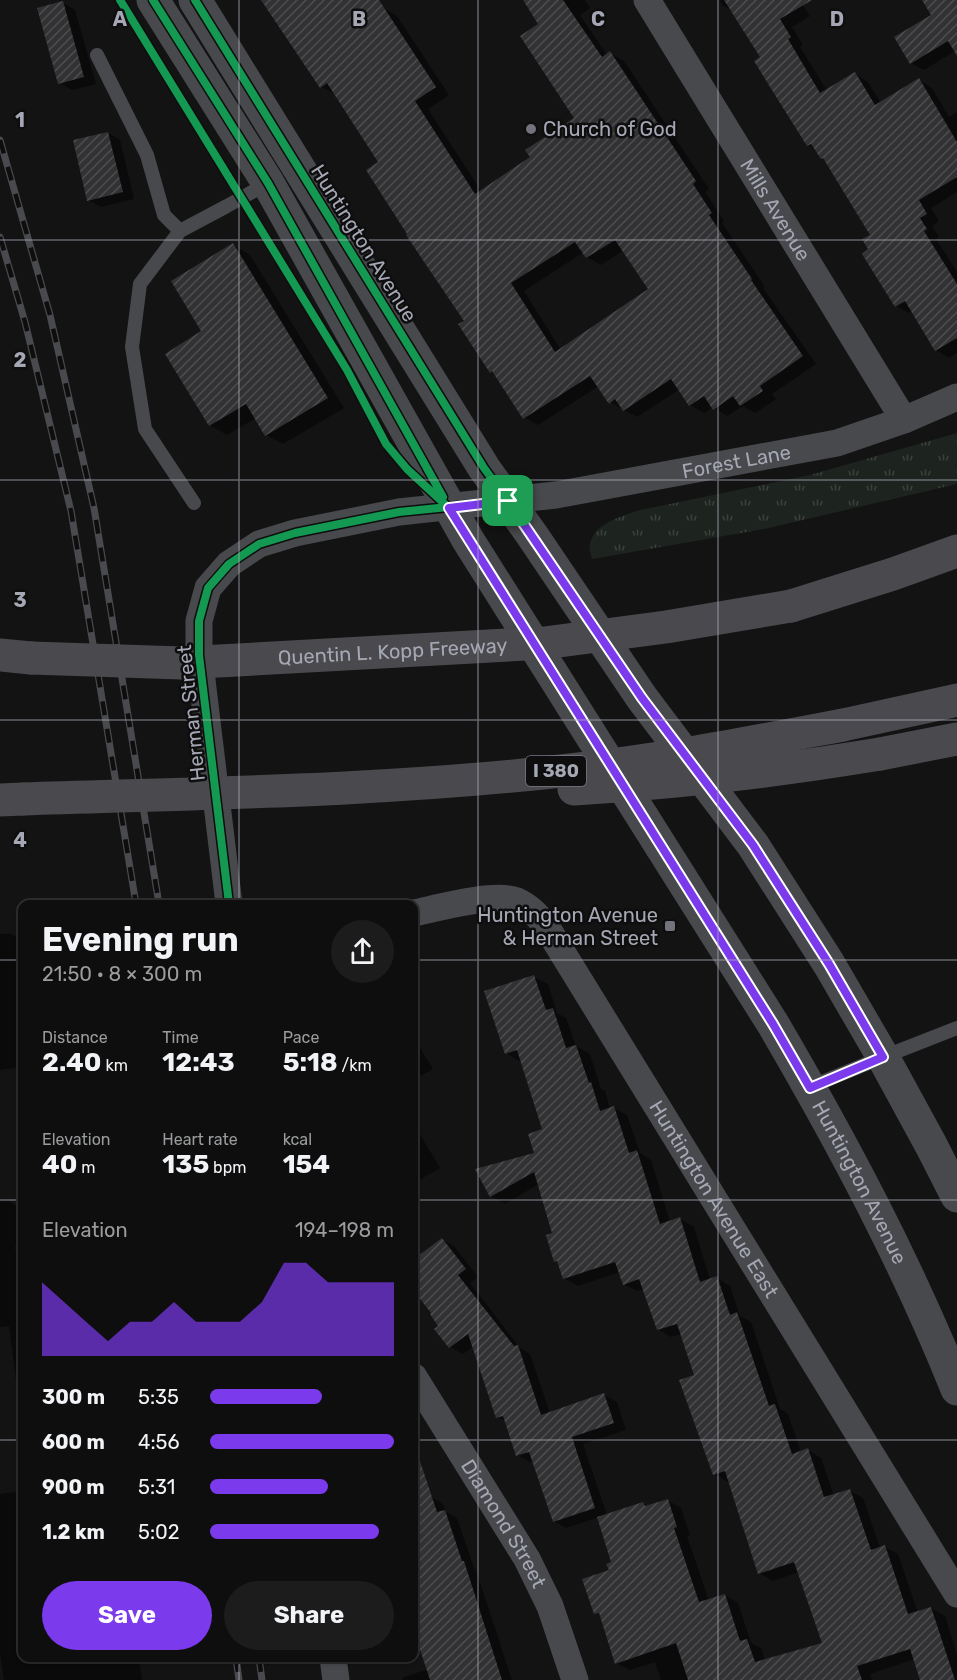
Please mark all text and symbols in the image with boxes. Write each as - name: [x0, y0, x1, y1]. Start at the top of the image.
- text: A: [113, 7, 128, 31]
- text: B: [352, 7, 366, 31]
- text: C: [591, 7, 605, 31]
- text: D: [830, 7, 844, 31]
- text: 1: [15, 108, 25, 132]
- place label: Church of God: [543, 117, 677, 141]
- marker: Church of God: [524, 122, 538, 136]
- street label: Mills Avenue: [735, 154, 816, 265]
- street label: Huntington Avenue: [306, 160, 422, 326]
- text: 2: [14, 348, 27, 372]
- street label: Forest Lane: [680, 440, 793, 483]
- pin: [482, 475, 533, 526]
- icon: arrive: [491, 484, 524, 517]
- text: 3: [13, 588, 27, 612]
- street label: Quentin L. Kopp Freeway: [277, 633, 508, 670]
- street label: Herman Street: [172, 644, 210, 782]
- road number: I 380: [526, 756, 586, 786]
- text: 4: [13, 828, 27, 852]
- place label: Huntington Avenue & Herman Street: [477, 903, 658, 950]
- marker: Huntington Avenue & Herman Street: [663, 919, 677, 933]
- text: Evening run: [42, 920, 239, 959]
- button: share: [331, 920, 394, 983]
- text: 21:50 · 8 × 300 m: [42, 962, 202, 986]
- text: Distance: [42, 1028, 108, 1047]
- text: Time: [162, 1028, 199, 1047]
- text: Pace: [283, 1028, 319, 1047]
- text: 2.40: [42, 1047, 102, 1078]
- text: 12:43: [162, 1047, 235, 1078]
- text: 5:18: [283, 1047, 338, 1078]
- text: km: [102, 1056, 128, 1075]
- text: /km: [338, 1056, 372, 1075]
- street label: Huntington Avenue East: [644, 1096, 784, 1302]
- street label: Huntington Avenue: [807, 1096, 912, 1268]
- text: Elevation: [42, 1130, 111, 1149]
- text: Heart rate: [162, 1130, 238, 1149]
- text: kcal: [283, 1130, 312, 1149]
- text: 40: [42, 1149, 77, 1180]
- text: 135: [162, 1149, 209, 1180]
- text: 154: [283, 1149, 330, 1180]
- text: m: [77, 1158, 96, 1177]
- text: bpm: [209, 1158, 246, 1177]
- text: Elevation: [42, 1218, 128, 1242]
- text: 194–198 m: [295, 1218, 394, 1242]
- text: 300 m: [42, 1385, 105, 1409]
- text: 5:35: [138, 1385, 179, 1409]
- text: 600 m: [42, 1430, 105, 1454]
- text: 4:56: [138, 1430, 179, 1454]
- street label: Diamond Street: [456, 1455, 551, 1592]
- text: 900 m: [42, 1475, 105, 1499]
- text: 5:31: [138, 1475, 175, 1499]
- text: 1.2 km: [42, 1520, 105, 1544]
- text: 5:02: [138, 1520, 179, 1544]
- button: Save: [42, 1581, 212, 1650]
- button: Share: [224, 1581, 394, 1650]

